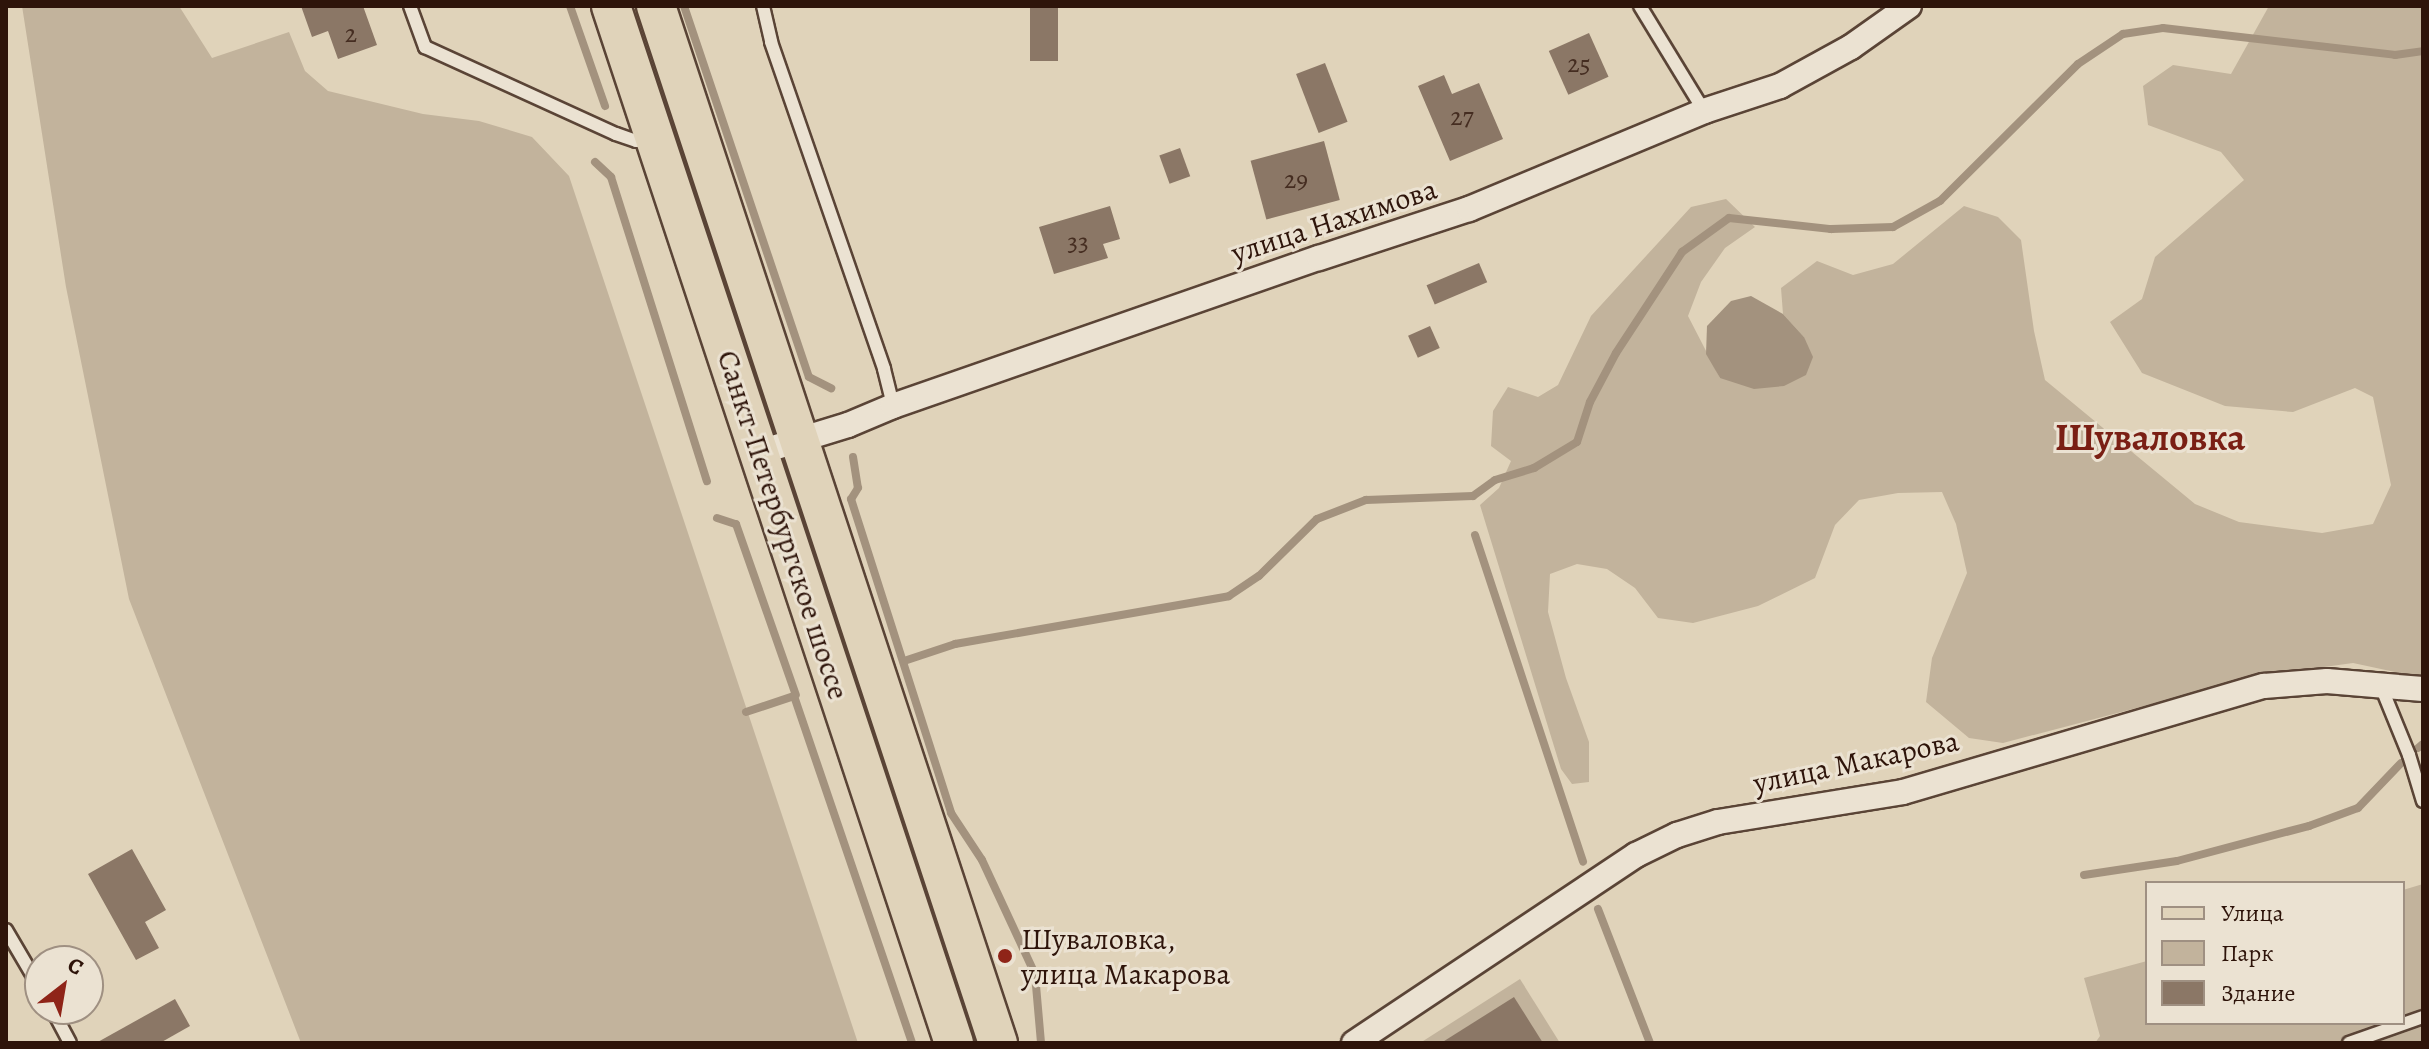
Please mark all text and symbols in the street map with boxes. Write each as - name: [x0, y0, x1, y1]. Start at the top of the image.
- house number: 2: [345, 18, 357, 50]
- house number: 25: [1567, 48, 1591, 80]
- house number: 27: [1450, 101, 1474, 133]
- house number: 29: [1284, 164, 1308, 196]
- street label: улица Нахимова: [1227, 171, 1441, 271]
- house number: 33: [1067, 226, 1089, 258]
- street label: Санкт-Петербургское шоссе: [709, 346, 857, 704]
- district label: Шуваловка: [2055, 415, 2245, 461]
- street label: улица Макарова: [1750, 723, 1962, 801]
- legend: [2145, 881, 2405, 1025]
- text: Улица: [2221, 897, 2284, 929]
- place label: Шуваловка, улица Макарова: [1021, 921, 1230, 992]
- text: Парк: [2221, 937, 2274, 969]
- north arrow: [24, 945, 104, 1025]
- marker: Шуваловка, улица Макарова: [996, 947, 1014, 965]
- text: С: [62, 950, 89, 982]
- text: Здание: [2221, 977, 2296, 1009]

